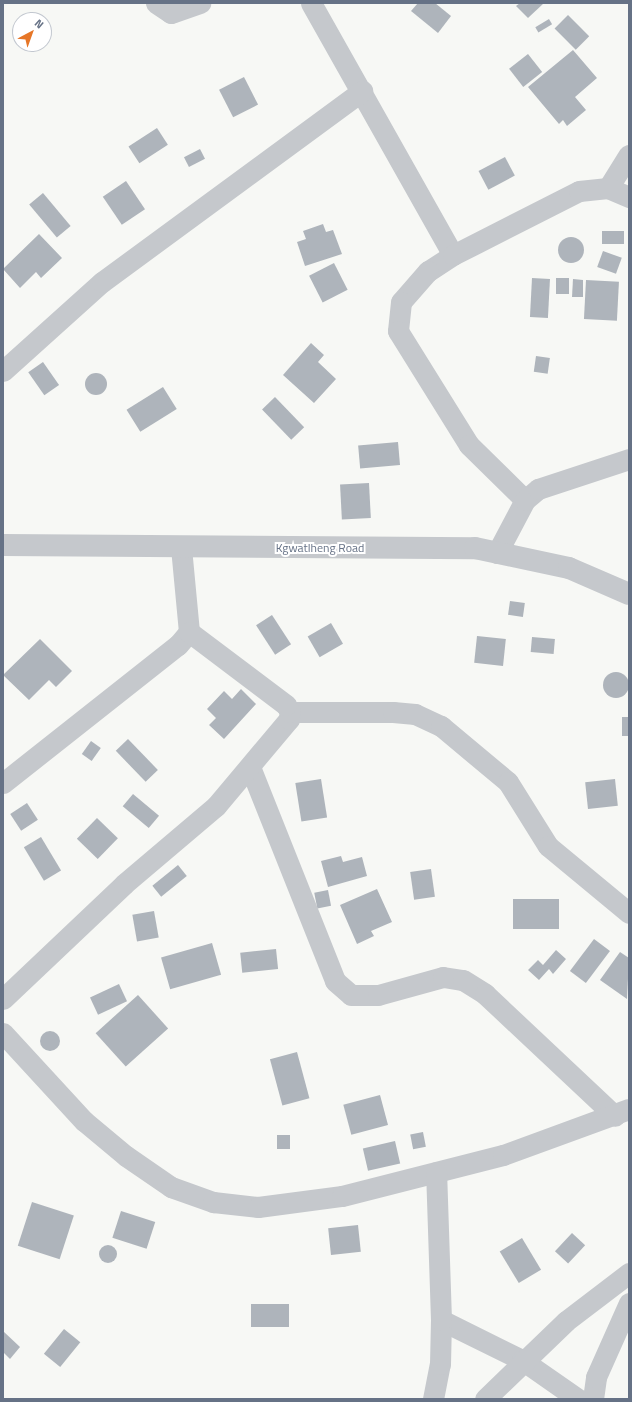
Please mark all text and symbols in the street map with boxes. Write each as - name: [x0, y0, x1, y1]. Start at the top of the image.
- north arrow: [12, 12, 52, 52]
- text: N: [31, 15, 47, 32]
- street label: Kgwatlheng Road: [276, 541, 364, 555]

